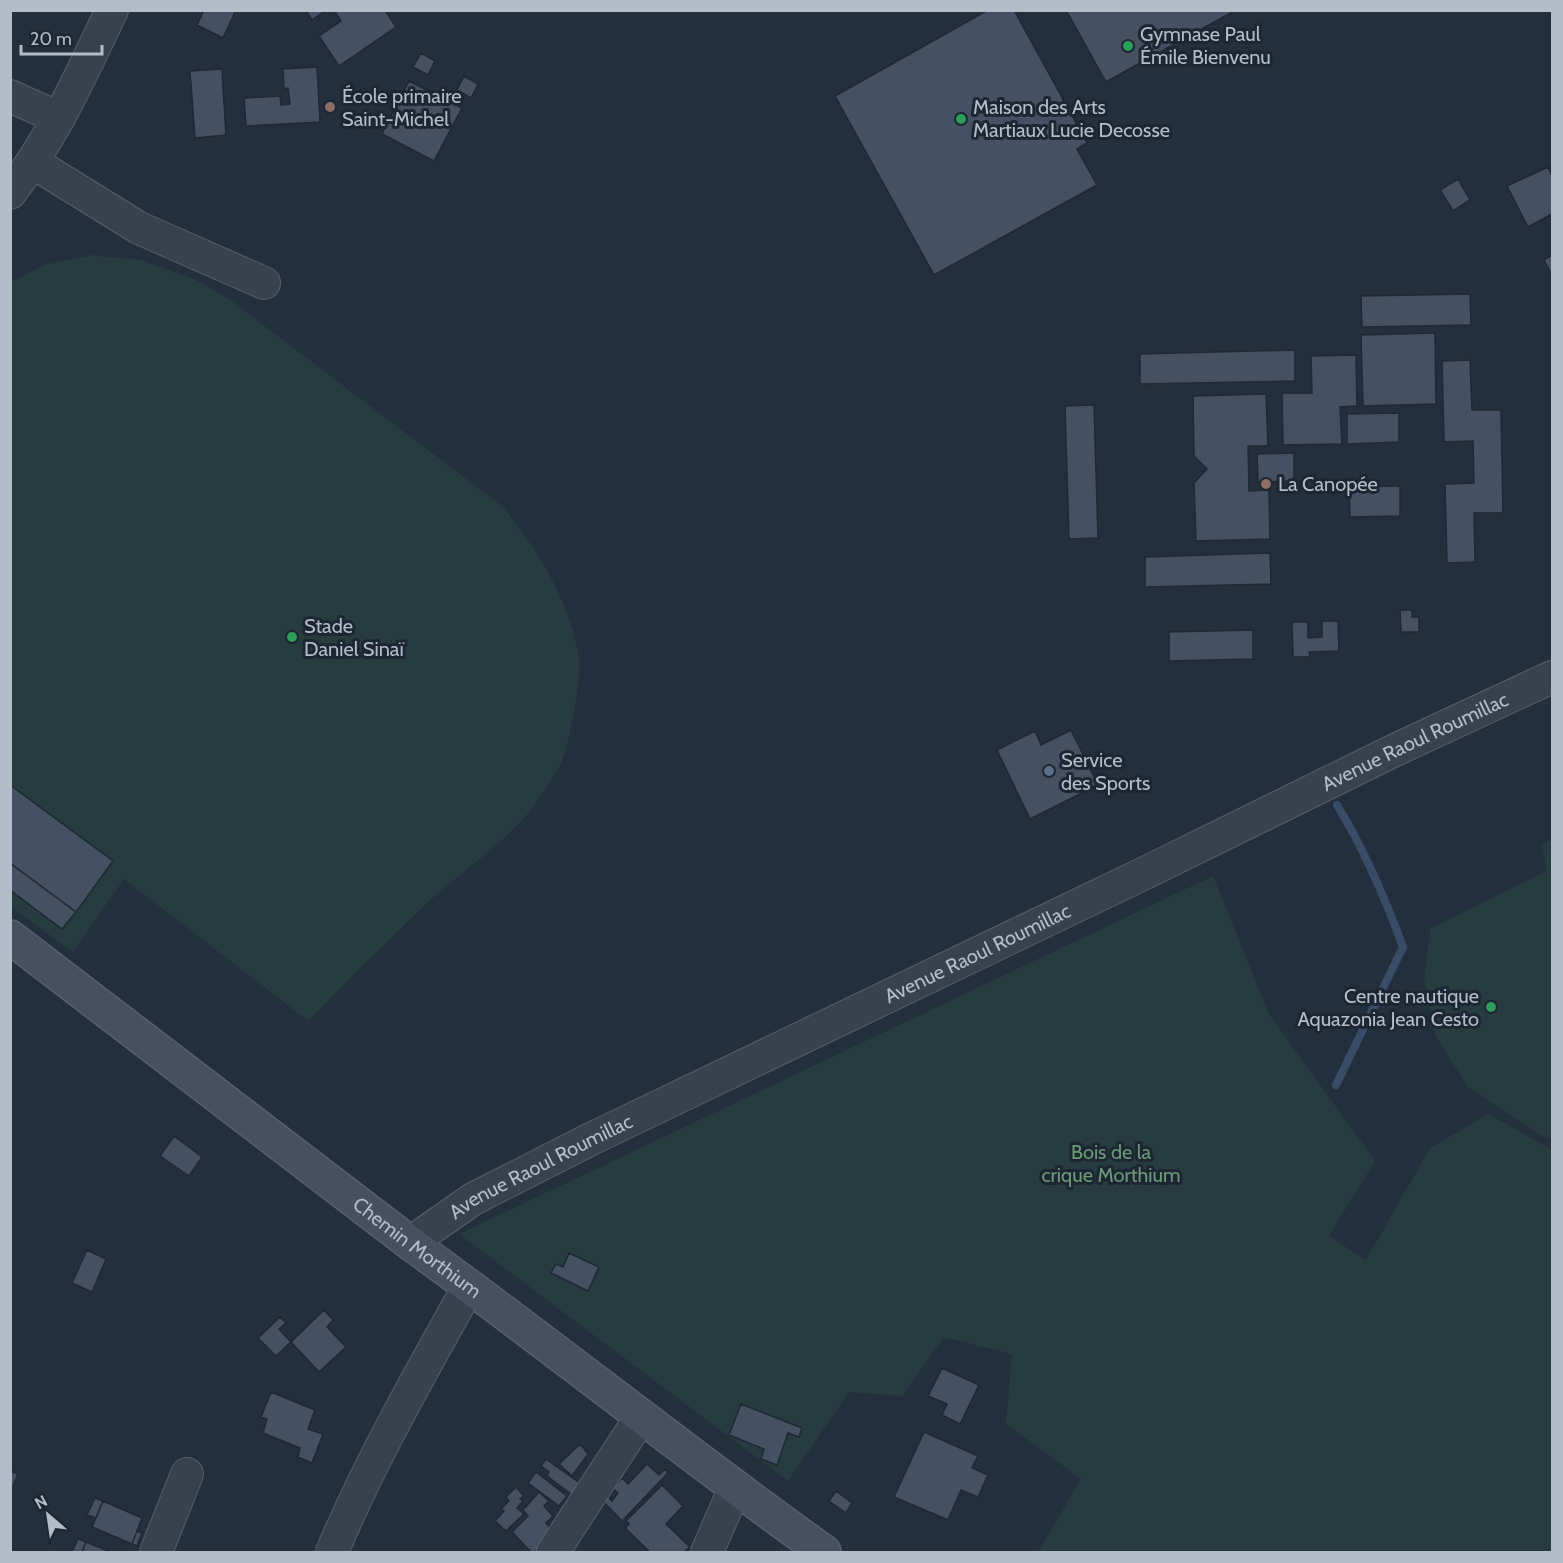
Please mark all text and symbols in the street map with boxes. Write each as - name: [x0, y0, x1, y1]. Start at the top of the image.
- scale bar: [21, 18, 102, 56]
- place label: Gymnase Paul Émile Bienvenu: [1140, 22, 1271, 69]
- text: 20 m: [30, 28, 72, 50]
- marker: Gymnase Paul Émile Bienvenu: [1121, 39, 1135, 53]
- place label: École primaire Saint-Michel: [342, 84, 461, 131]
- place label: Maison des Arts Martiaux Lucie Decosse: [973, 95, 1170, 142]
- marker: École primaire Saint-Michel: [323, 100, 337, 114]
- marker: Maison des Arts Martiaux Lucie Decosse: [954, 112, 968, 126]
- place label: La Canopée: [1278, 472, 1378, 496]
- marker: La Canopée: [1259, 477, 1273, 491]
- place label: Stade Daniel Sinaï: [304, 614, 404, 661]
- marker: Stade Daniel Sinaï: [285, 630, 299, 644]
- street label: Avenue Raoul Roumillac: [1318, 687, 1512, 796]
- place label: Service des Sports: [1061, 748, 1150, 795]
- marker: Service des Sports: [1042, 764, 1056, 778]
- street label: Avenue Raoul Roumillac: [881, 899, 1074, 1008]
- place label: Centre nautique Aquazonia Jean Cesto: [1297, 984, 1479, 1031]
- marker: Centre nautique Aquazonia Jean Cesto: [1484, 1000, 1498, 1014]
- street label: Avenue Raoul Roumillac: [444, 1109, 636, 1224]
- park label: Bois de la crique Morthium: [1041, 1140, 1181, 1187]
- street label: Chemin Morthium: [348, 1192, 486, 1303]
- north arrow: [18, 1485, 78, 1545]
- text: N: [31, 1491, 51, 1513]

